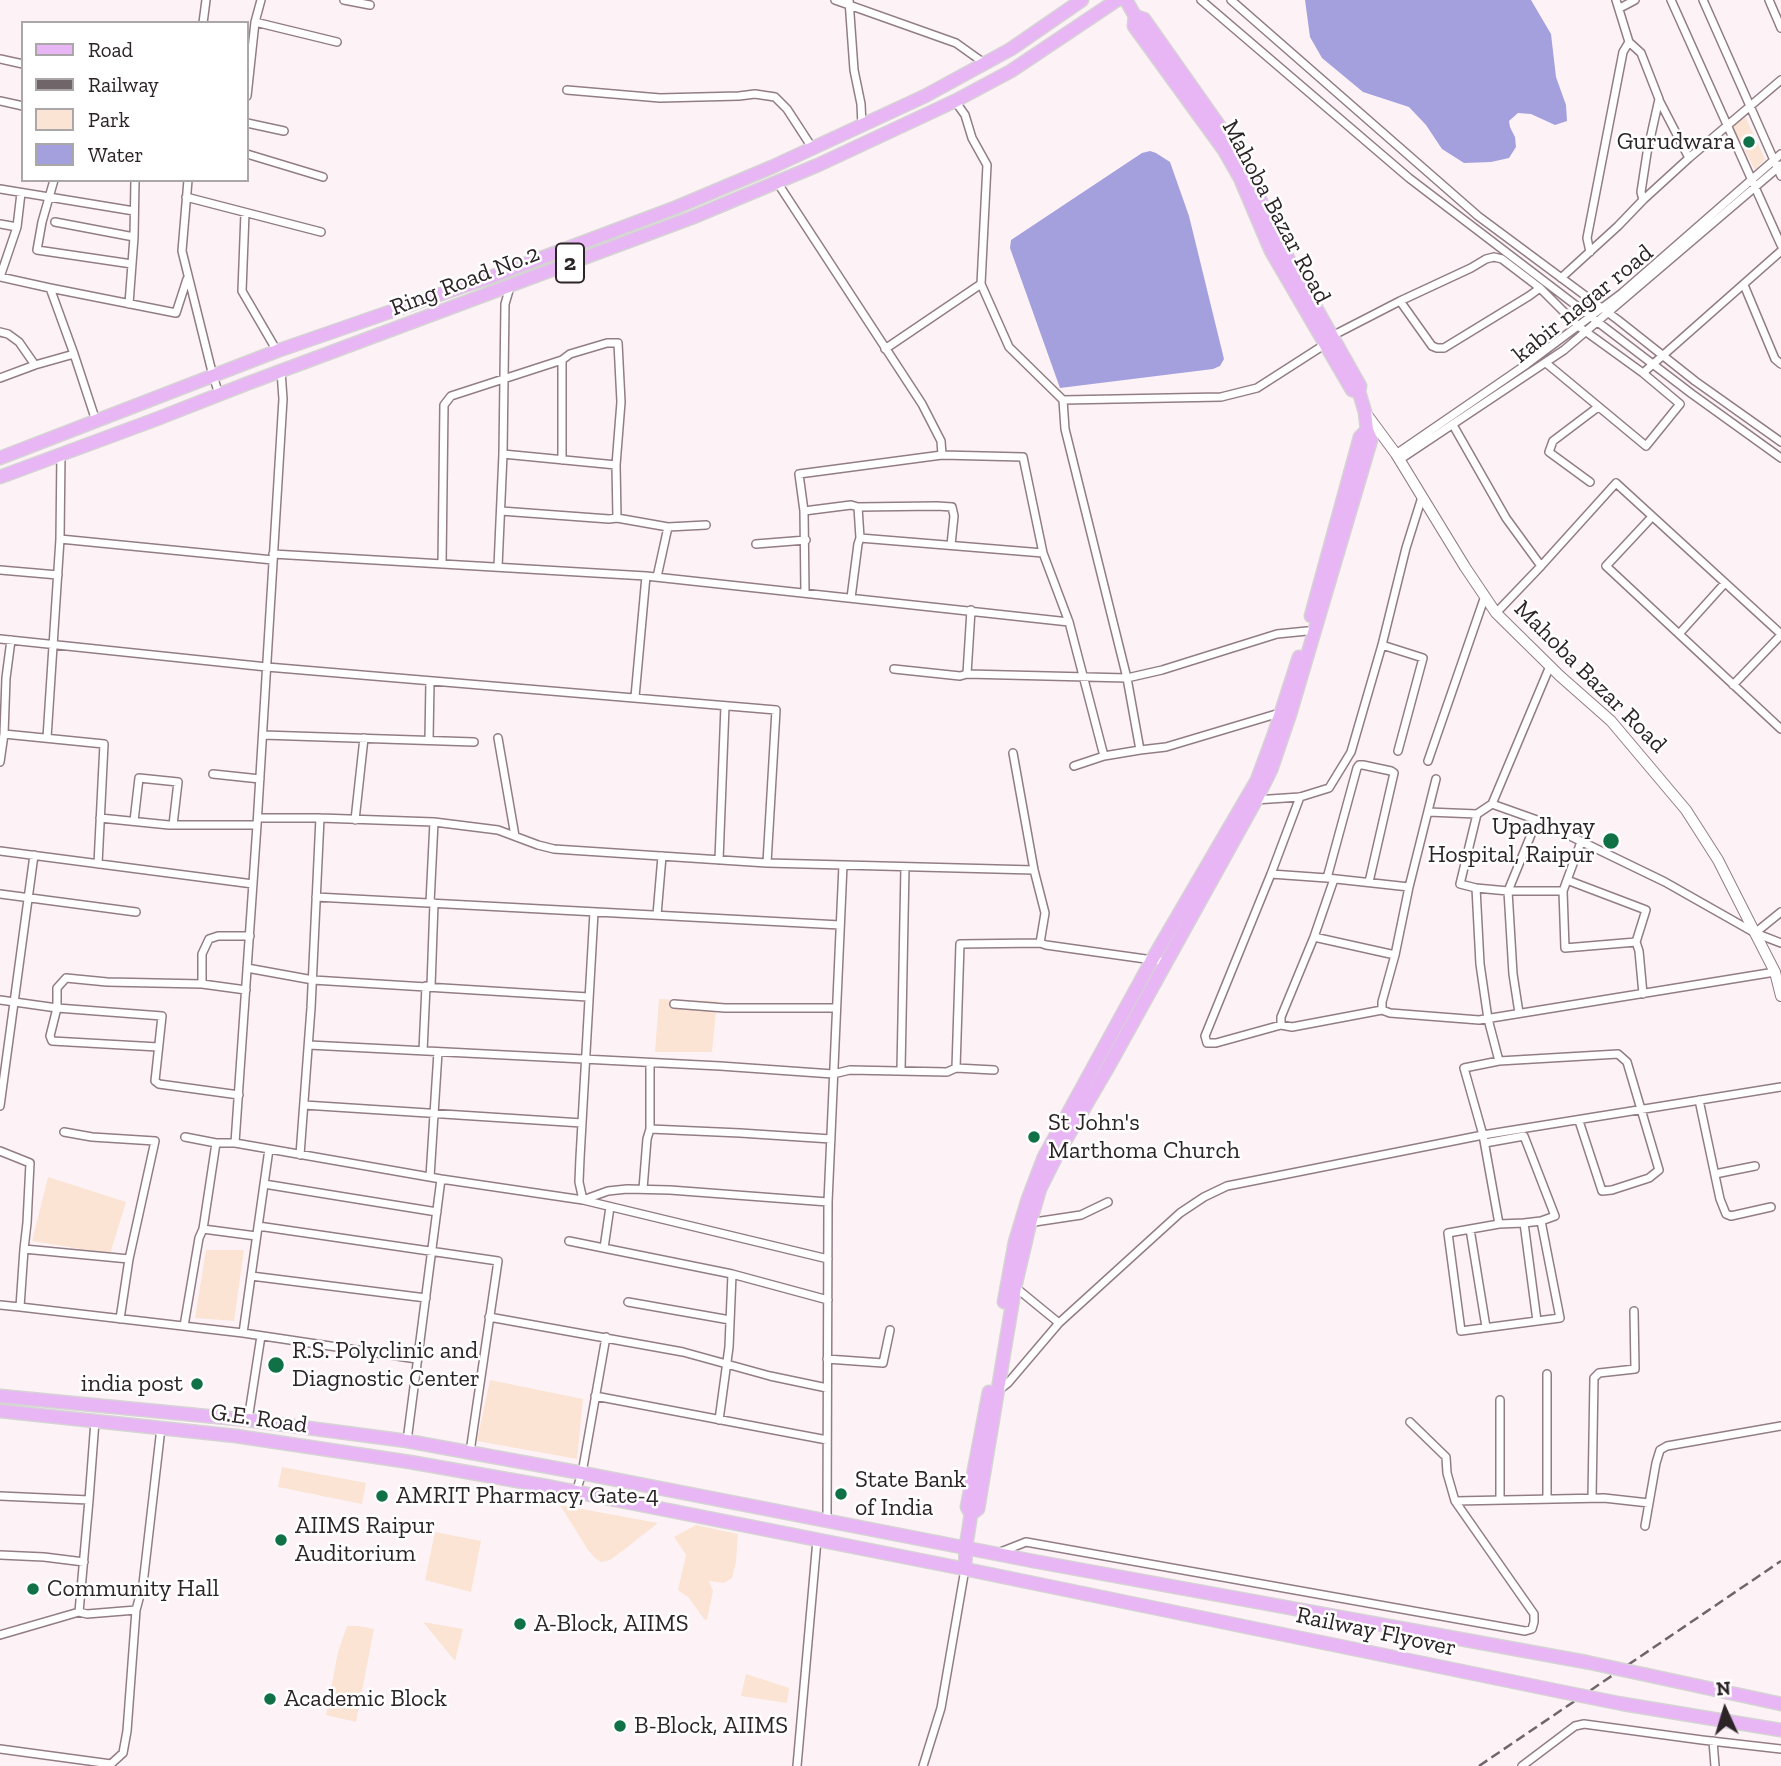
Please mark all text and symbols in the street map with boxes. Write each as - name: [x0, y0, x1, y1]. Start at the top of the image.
- legend: [21, 21, 248, 182]
- text: Road: [88, 37, 133, 62]
- text: Railway: [88, 72, 159, 97]
- text: Park: [88, 107, 130, 132]
- street label: Mahoba Bazar Road: [1215, 115, 1337, 309]
- place label: Gurudwara: [1617, 128, 1735, 156]
- marker: Gurudwara: [1741, 134, 1757, 150]
- text: Water: [88, 142, 143, 167]
- street label: Ring Road No.2: [386, 239, 544, 323]
- street label: kabir nagar road: [1507, 239, 1659, 369]
- road number: 2: [556, 244, 584, 282]
- street label: Mahoba Bazar Road: [1508, 595, 1672, 759]
- place label: Upadhyay Hospital, Raipur: [1428, 813, 1595, 869]
- marker: Upadhyay Hospital, Raipur: [1601, 831, 1621, 851]
- place label: St John's Marthoma Church: [1048, 1109, 1240, 1165]
- marker: St John's Marthoma Church: [1026, 1129, 1042, 1145]
- place label: R.S. Polyclinic and Diagnostic Center: [292, 1337, 480, 1393]
- marker: R.S. Polyclinic and Diagnostic Center: [266, 1355, 286, 1375]
- place label: india post: [81, 1370, 183, 1398]
- marker: india post: [189, 1376, 205, 1392]
- street label: G.E. Road: [209, 1398, 309, 1440]
- place label: State Bank of India: [855, 1466, 966, 1522]
- place label: AMRIT Pharmacy, Gate-4: [396, 1482, 659, 1510]
- marker: State Bank of India: [833, 1486, 849, 1502]
- marker: AMRIT Pharmacy, Gate-4: [374, 1488, 390, 1504]
- place label: AIIMS Raipur Auditorium: [295, 1512, 435, 1568]
- marker: AIIMS Raipur Auditorium: [273, 1532, 289, 1548]
- place label: Community Hall: [47, 1575, 219, 1603]
- marker: Community Hall: [25, 1581, 41, 1597]
- street label: Railway Flyover: [1293, 1601, 1459, 1663]
- place label: A-Block, AIIMS: [534, 1610, 688, 1638]
- marker: A-Block, AIIMS: [512, 1616, 528, 1632]
- north arrow: [1690, 1675, 1760, 1745]
- text: N: [1715, 1677, 1732, 1701]
- place label: Academic Block: [284, 1685, 447, 1713]
- marker: Academic Block: [262, 1691, 278, 1707]
- place label: B-Block, AIIMS: [634, 1712, 788, 1740]
- marker: B-Block, AIIMS: [612, 1718, 628, 1734]

